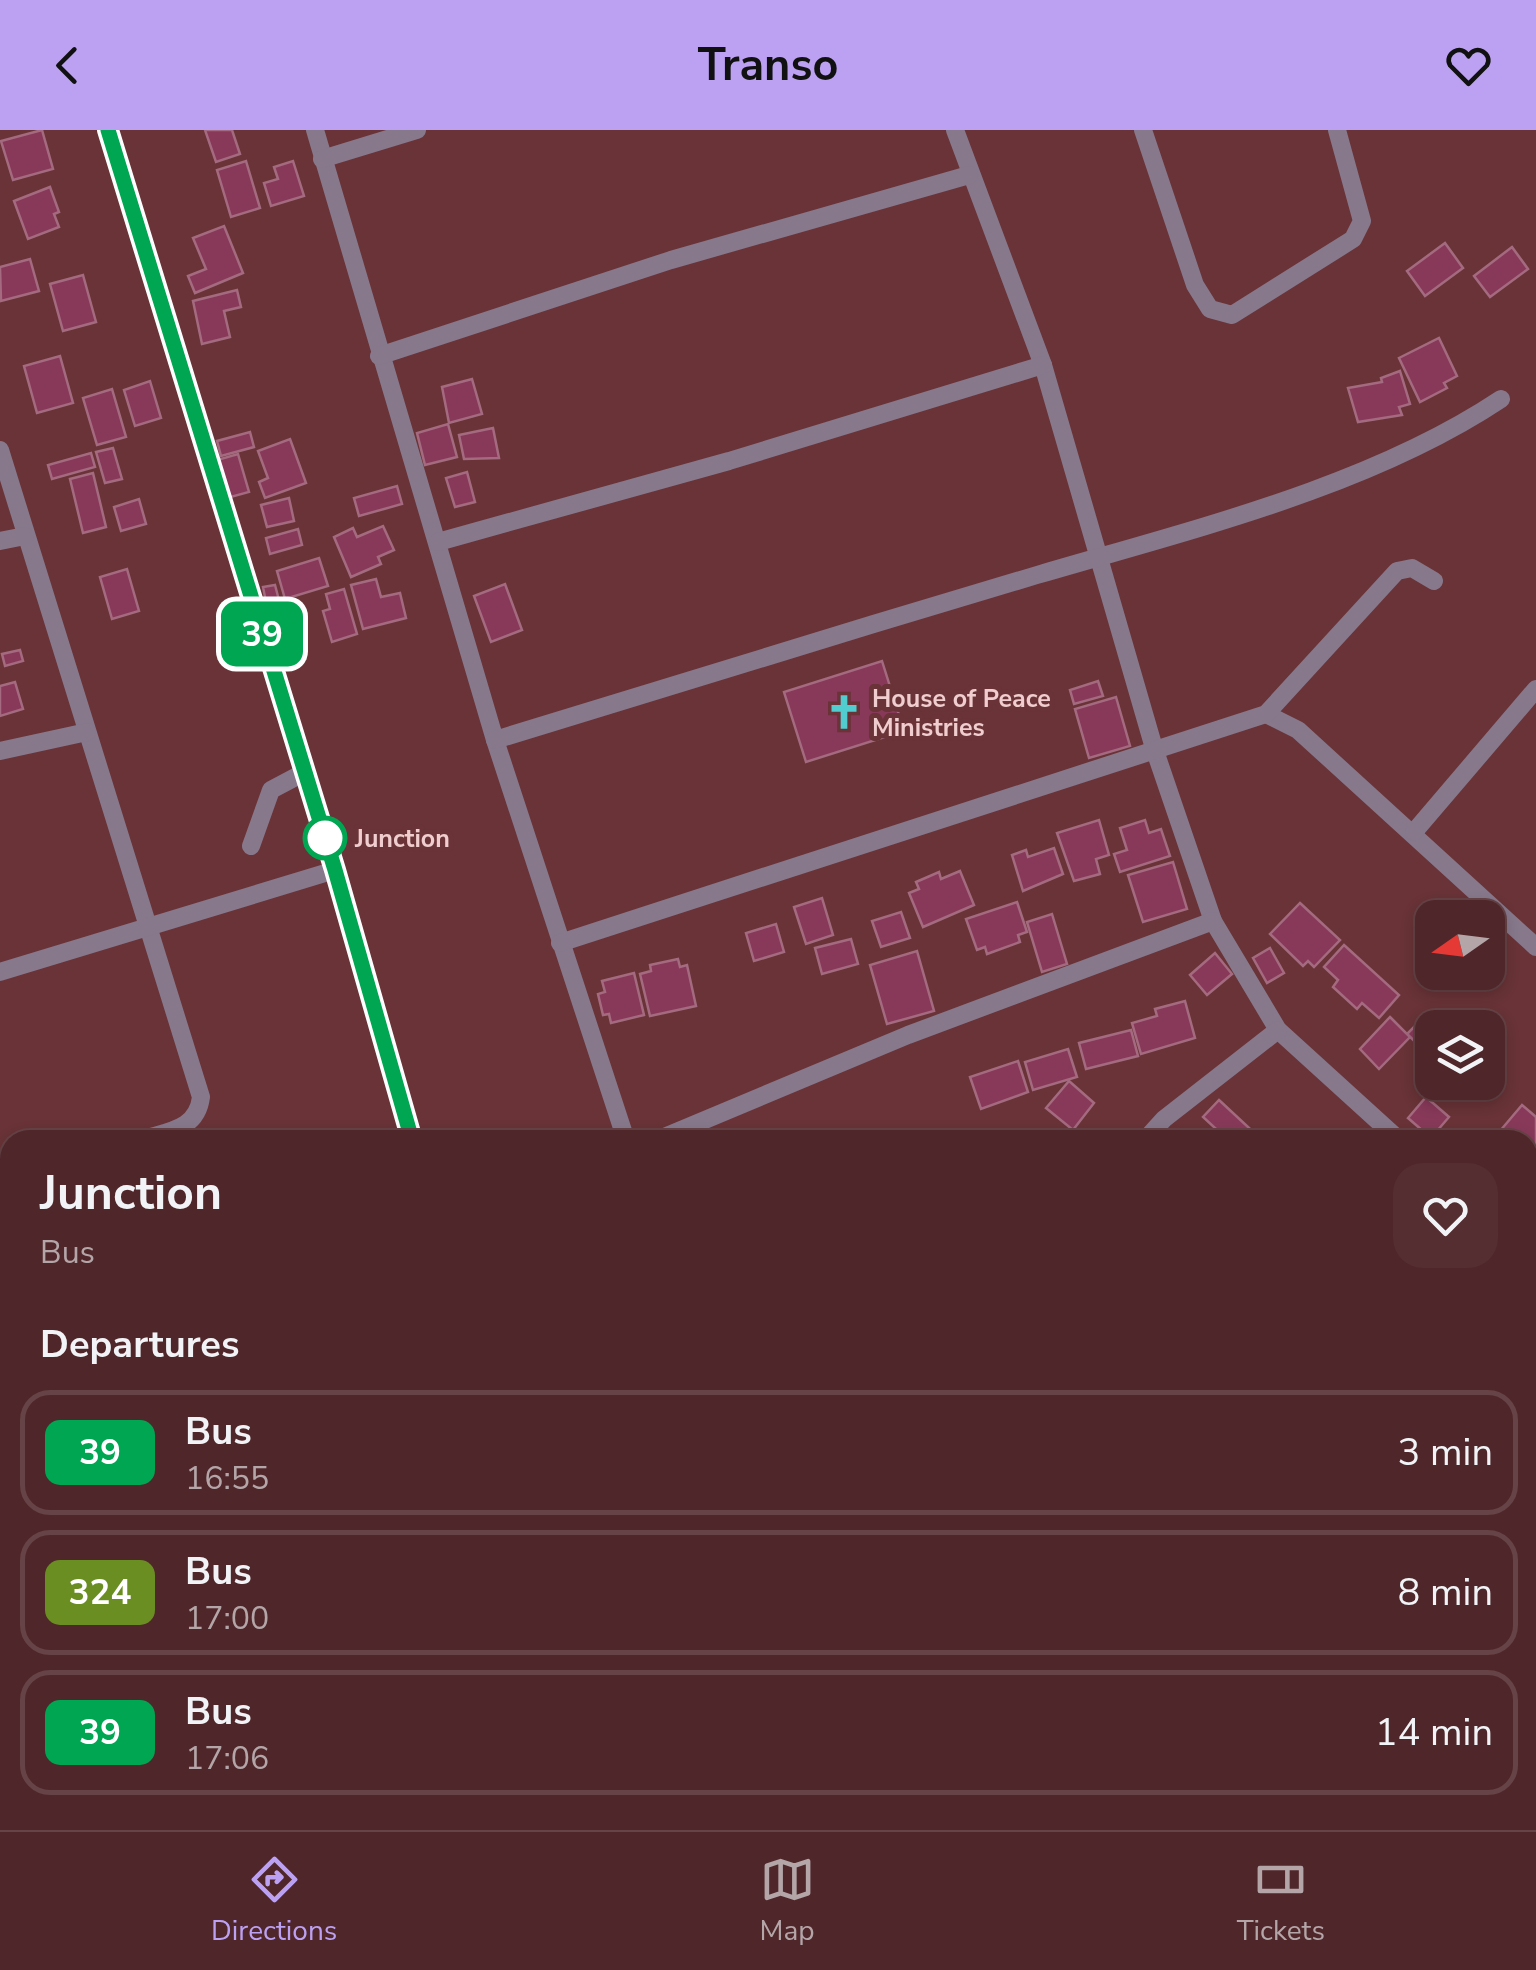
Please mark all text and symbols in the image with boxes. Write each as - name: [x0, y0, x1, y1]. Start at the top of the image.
- text: Transo: [698, 35, 838, 96]
- icon: back: [40, 38, 95, 93]
- icon: heart: [1441, 38, 1496, 93]
- line badge: 39: [217, 602, 307, 666]
- text: 39: [241, 611, 283, 658]
- place label: House of Peace Ministries: [872, 682, 1051, 745]
- church icon: House of Peace Ministries: [825, 693, 863, 731]
- marker: Junction: [304, 817, 346, 859]
- place label: Junction: [354, 822, 450, 856]
- north arrow: [1415, 900, 1505, 990]
- map controls: [1415, 900, 1505, 1100]
- button: layers: [1415, 1010, 1505, 1100]
- text: Junction: [40, 1160, 222, 1226]
- button: heart: [1393, 1163, 1498, 1268]
- text: Bus: [40, 1231, 95, 1274]
- text: Departures: [40, 1319, 239, 1370]
- text: Bus: [185, 1406, 252, 1457]
- text: 3 min: [1398, 1427, 1493, 1478]
- text: 39: [79, 1429, 121, 1476]
- text: 16:55: [185, 1457, 269, 1500]
- text: Bus: [185, 1546, 252, 1597]
- text: 8 min: [1398, 1567, 1493, 1618]
- text: 324: [68, 1569, 132, 1616]
- text: 17:00: [185, 1597, 269, 1640]
- text: Bus: [185, 1686, 252, 1737]
- text: 14 min: [1375, 1707, 1493, 1758]
- text: 39: [79, 1709, 121, 1756]
- text: 17:06: [185, 1737, 269, 1780]
- tab: Directions: [211, 1852, 337, 1950]
- tab: Map: [759, 1852, 815, 1950]
- tab: Tickets: [1237, 1852, 1325, 1950]

